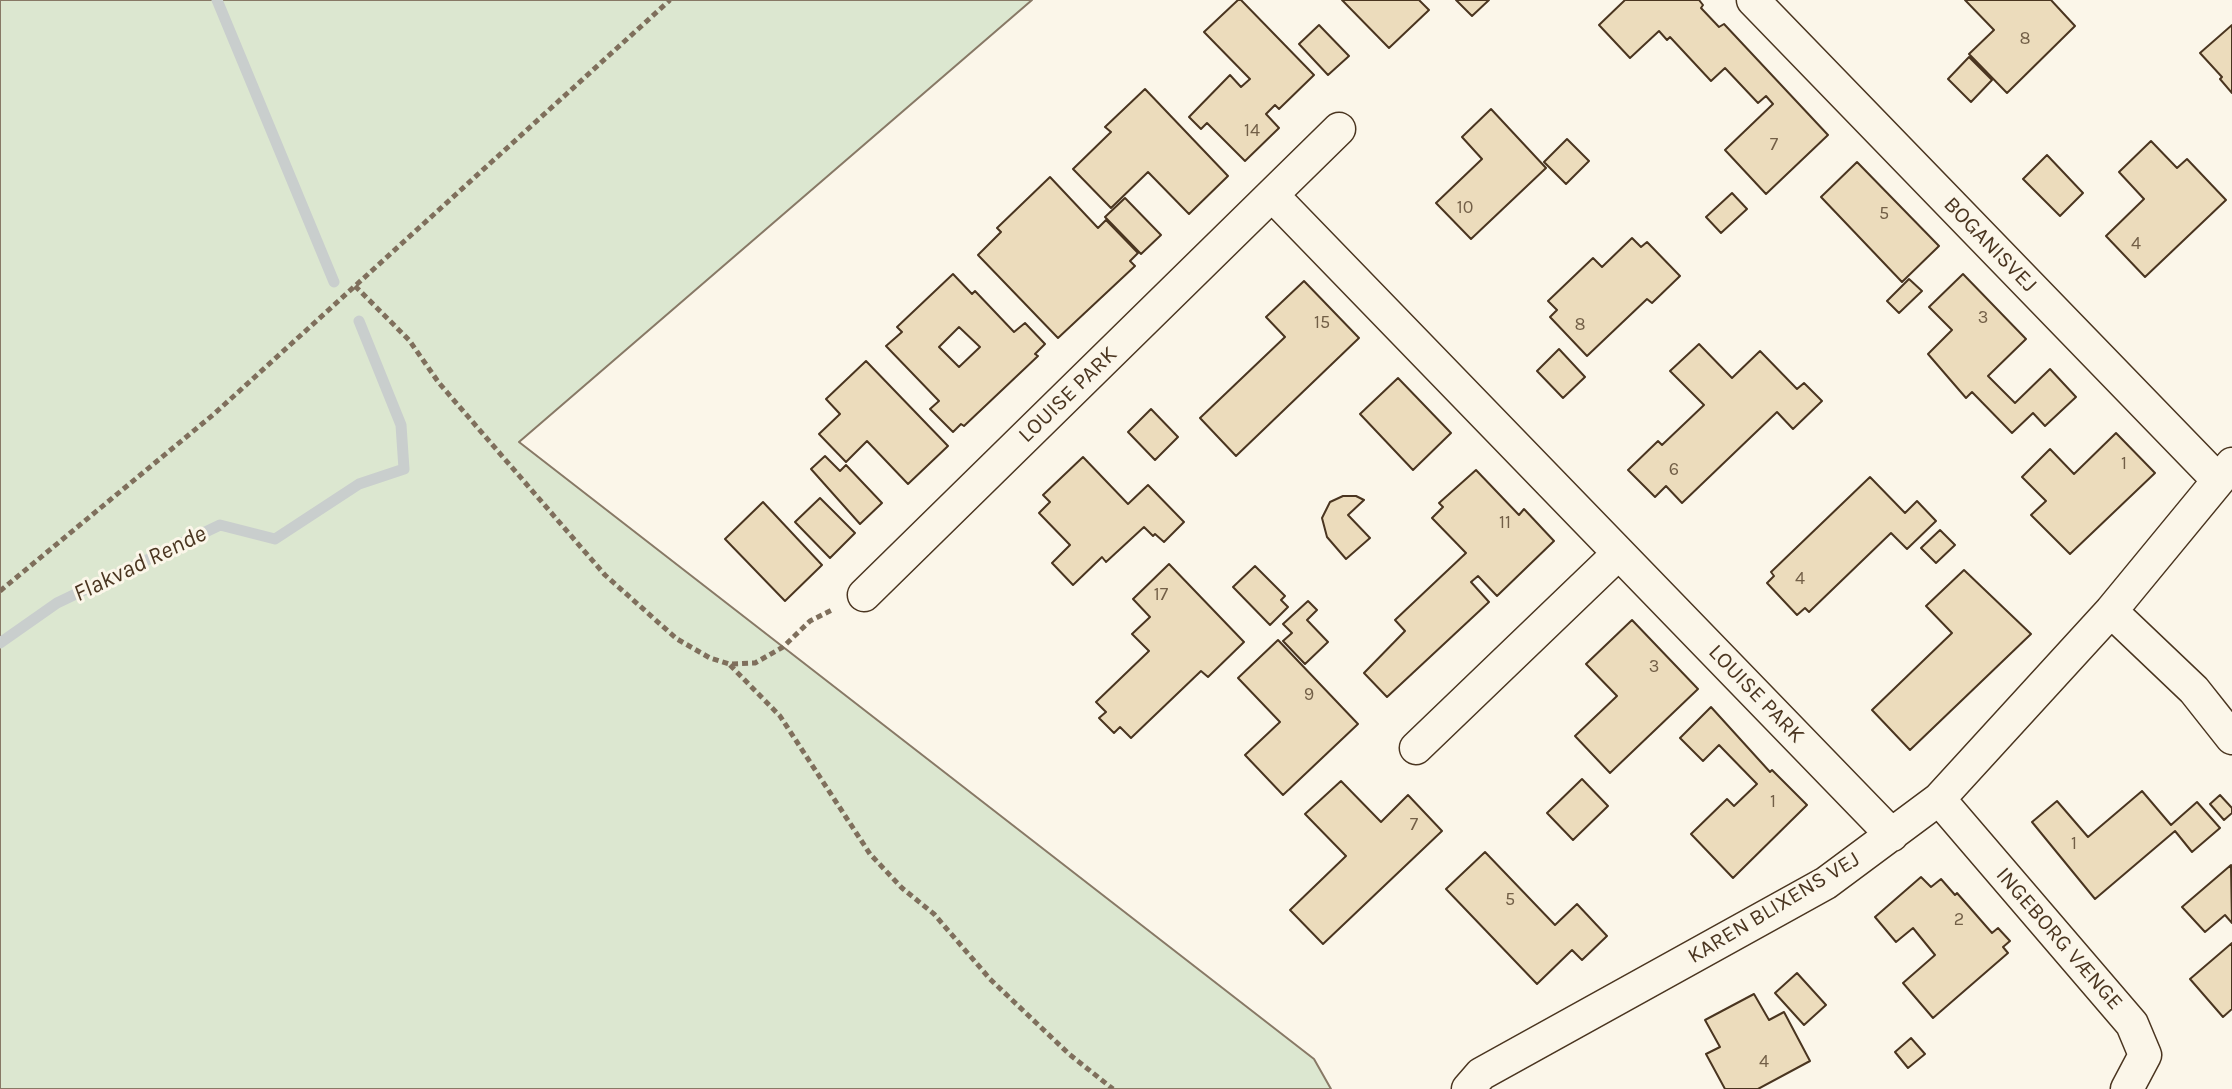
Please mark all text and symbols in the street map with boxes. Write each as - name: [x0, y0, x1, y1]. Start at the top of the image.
- house number: 8: [2019, 28, 2031, 50]
- house number: 14: [1244, 120, 1260, 142]
- house number: 7: [1770, 134, 1778, 156]
- street label: BOGANISVEJ: [1938, 192, 2042, 298]
- house number: 10: [1457, 197, 1473, 219]
- house number: 5: [1879, 203, 1889, 225]
- house number: 4: [2131, 233, 2141, 255]
- house number: 3: [1978, 307, 1988, 329]
- house number: 15: [1314, 312, 1330, 334]
- house number: 8: [1574, 314, 1586, 336]
- street label: LOUISE PARK: [1013, 341, 1123, 449]
- house number: 1: [2121, 453, 2127, 475]
- house number: 6: [1669, 459, 1679, 481]
- house number: 11: [1499, 512, 1511, 534]
- water label: Flakvad Rende: [69, 520, 211, 608]
- house number: 4: [1795, 568, 1805, 590]
- house number: 17: [1154, 584, 1168, 606]
- street label: LOUISE PARK: [1702, 639, 1810, 749]
- house number: 3: [1649, 656, 1659, 678]
- house number: 9: [1304, 684, 1314, 706]
- house number: 1: [1770, 791, 1776, 813]
- house number: 7: [1410, 814, 1418, 836]
- house number: 1: [2071, 833, 2077, 855]
- street label: KAREN BLIXENS VEJ: [1683, 846, 1865, 970]
- street label: INGEBORG VÆNGE: [1990, 862, 2128, 1016]
- house number: 5: [1505, 889, 1515, 911]
- house number: 2: [1954, 909, 1964, 931]
- house number: 4: [1759, 1051, 1769, 1073]

